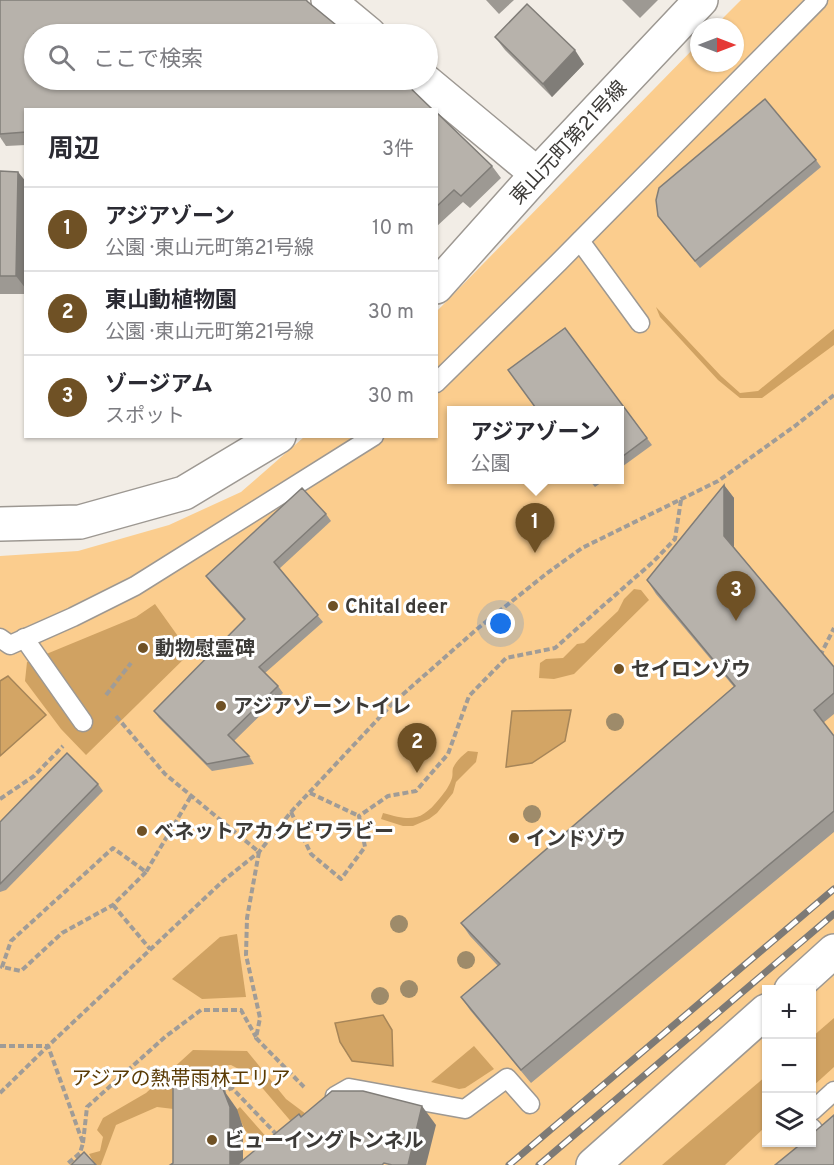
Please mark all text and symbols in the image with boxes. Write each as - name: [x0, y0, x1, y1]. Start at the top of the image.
- north arrow: [690, 18, 744, 72]
- search box: [24, 24, 438, 90]
- icon: search: [45, 41, 78, 74]
- text: ここで検索: [93, 47, 203, 74]
- street label: 東山元町第21号線: [505, 76, 633, 211]
- text: 周辺: [48, 134, 100, 167]
- text: 3件: [382, 137, 414, 163]
- text: アジアゾーン: [105, 204, 235, 231]
- text: 1: [64, 216, 72, 242]
- text: 10 m: [372, 216, 414, 242]
- text: 公園 · 東山元町第21号線: [105, 236, 314, 262]
- text: 東山動植物園: [105, 288, 237, 315]
- text: 2: [61, 300, 74, 326]
- text: 30 m: [368, 300, 414, 326]
- text: 公園 · 東山元町第21号線: [105, 320, 314, 346]
- text: ゾージアム: [105, 372, 213, 399]
- text: 3: [62, 384, 74, 410]
- text: 30 m: [368, 384, 414, 410]
- text: スポット: [105, 404, 185, 430]
- popup: [447, 406, 624, 484]
- text: アジアゾーン: [470, 420, 601, 447]
- text: 公園: [470, 452, 510, 478]
- pin: 1: [516, 504, 554, 553]
- pin: 3: [716, 572, 756, 621]
- place label: Chital deer: [345, 595, 448, 621]
- marker: Chital deer: [326, 599, 340, 613]
- your location: [486, 609, 515, 638]
- place label: 動物慰霊碑: [155, 637, 255, 663]
- marker: 動物慰霊碑: [136, 641, 150, 655]
- place label: セイロンゾウ: [631, 658, 751, 684]
- marker: セイロンゾウ: [612, 662, 626, 676]
- place label: アジアゾーントイレ: [233, 695, 411, 721]
- marker: アジアゾーントイレ: [214, 699, 228, 713]
- pin: 2: [398, 724, 436, 773]
- place label: ベネットアカクビワラビー: [154, 820, 394, 846]
- marker: ベネットアカクビワラビー: [135, 824, 149, 838]
- place label: インドゾウ: [526, 827, 626, 853]
- marker: インドゾウ: [507, 831, 521, 845]
- map controls: [762, 985, 816, 1147]
- button: +: [762, 985, 816, 1039]
- button: −: [762, 1039, 816, 1093]
- park label: アジアの熱帯雨林エリア: [71, 1067, 291, 1093]
- button: layers: [762, 1093, 816, 1147]
- place label: ビューイングトンネル: [224, 1129, 424, 1155]
- marker: ビューイングトンネル: [205, 1133, 219, 1147]

